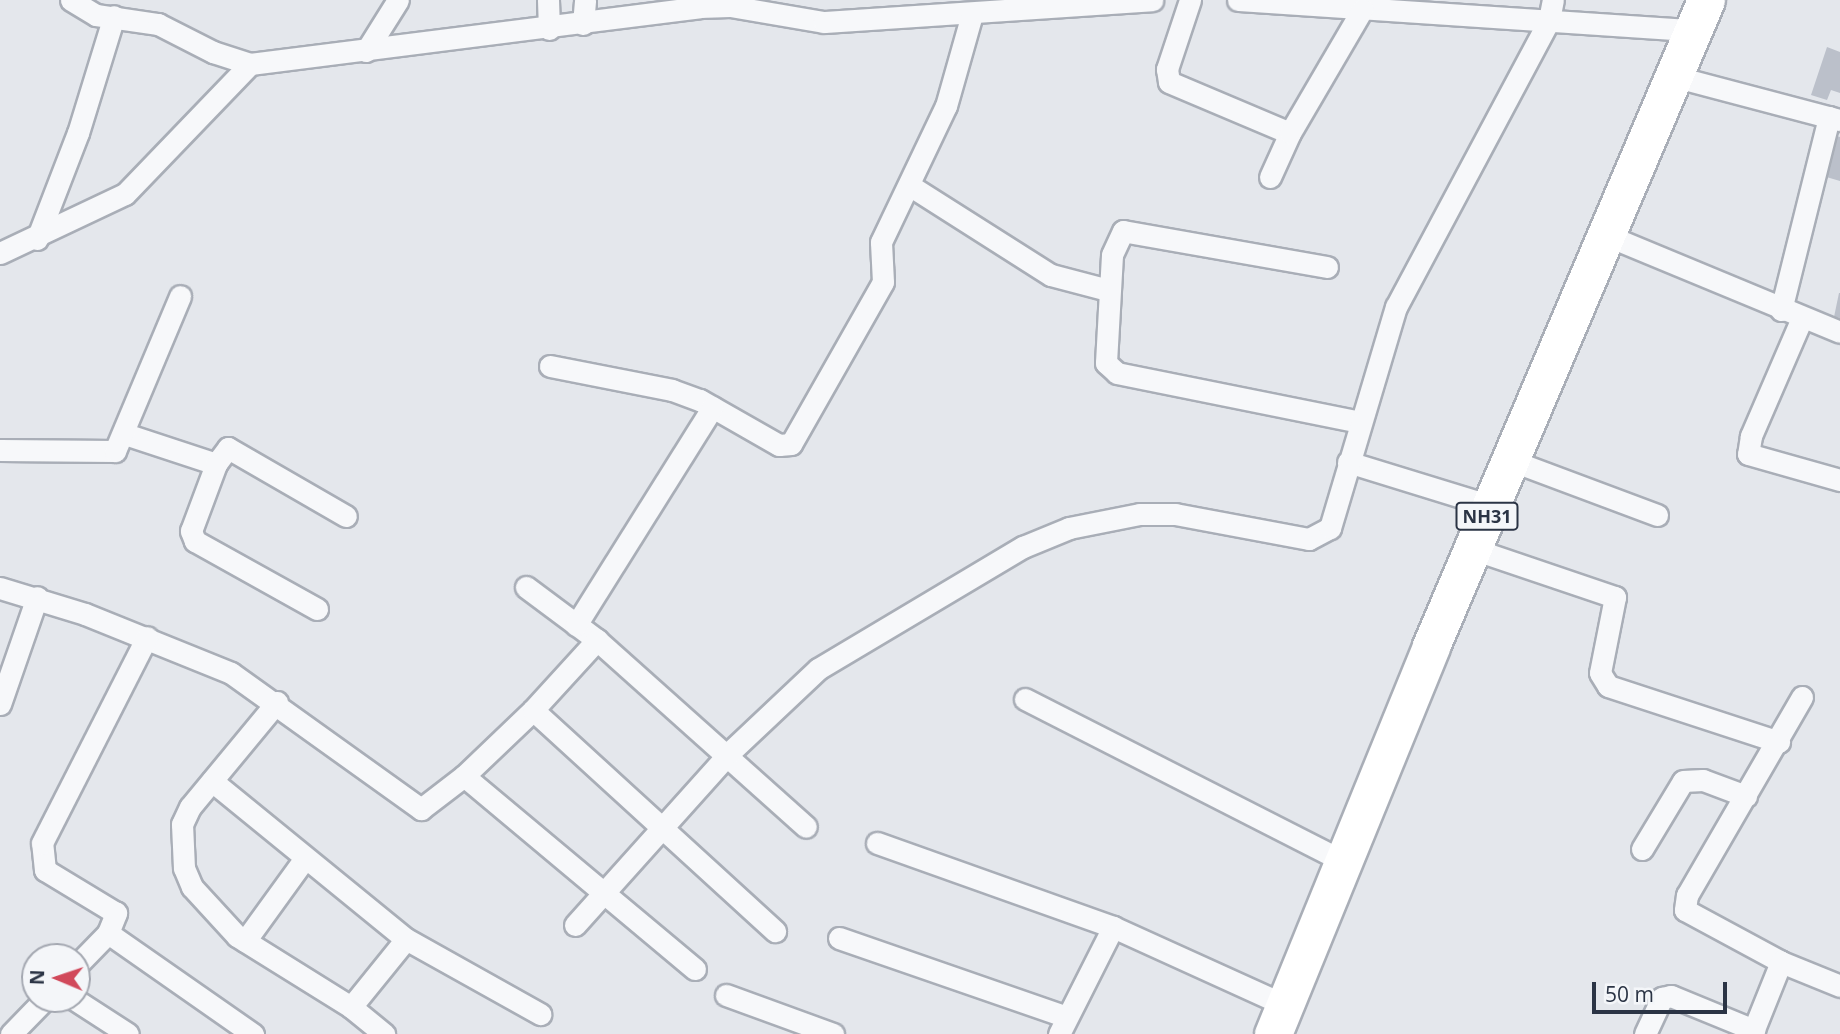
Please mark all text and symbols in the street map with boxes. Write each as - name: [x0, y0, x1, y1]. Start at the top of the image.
- road number: NH31: [1456, 502, 1518, 530]
- north arrow: [21, 943, 91, 1013]
- scale bar: [1595, 968, 1730, 1012]
- text: N: [24, 969, 50, 986]
- text: 50 m: [1605, 980, 1654, 1008]

